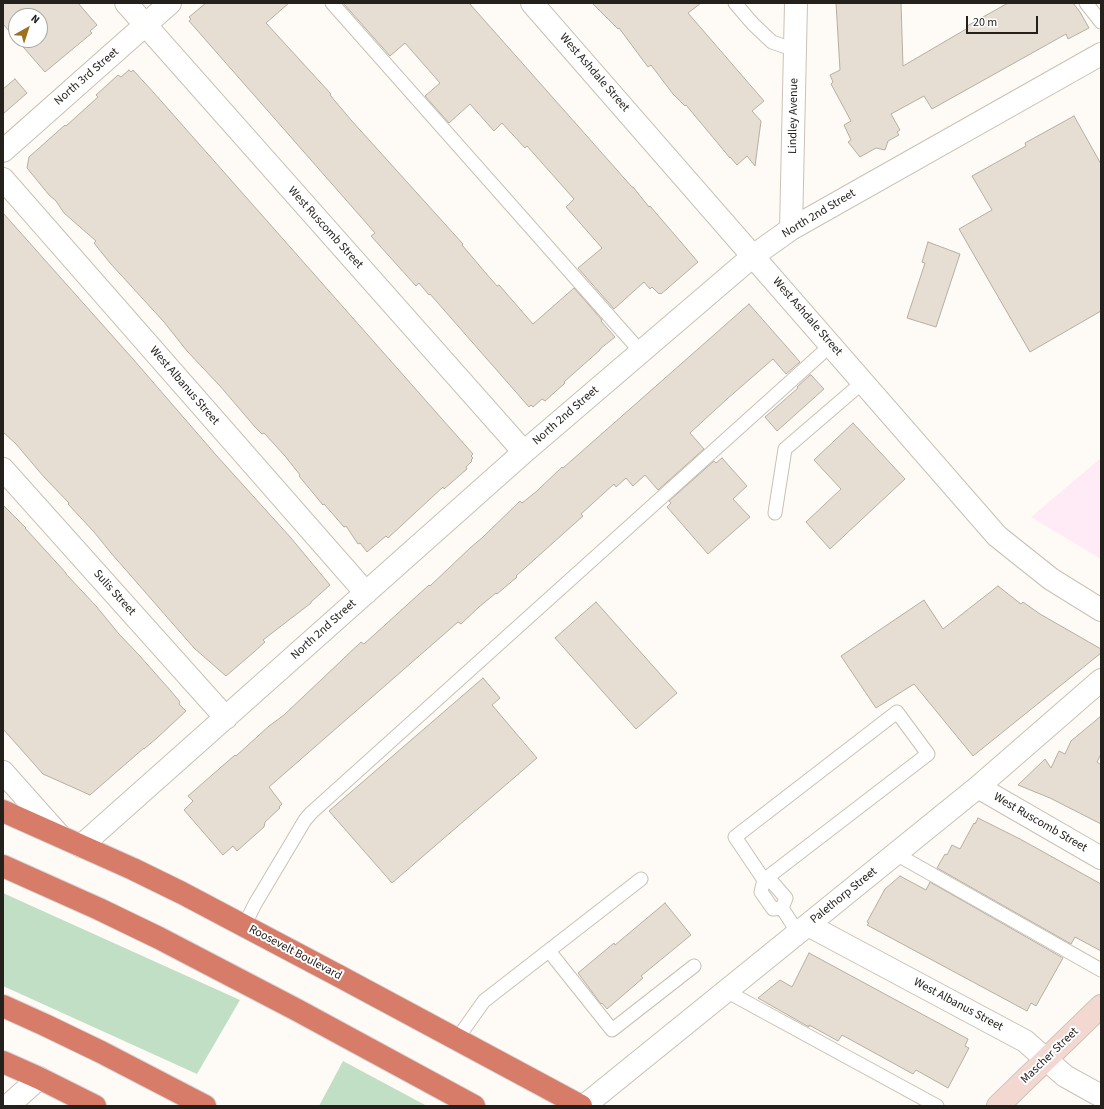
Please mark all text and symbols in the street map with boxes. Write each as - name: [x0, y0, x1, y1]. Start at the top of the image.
- north arrow: [8, 8, 48, 48]
- scale bar: [968, 8, 1040, 34]
- text: N: [28, 11, 43, 27]
- text: 20 m: [973, 14, 997, 31]
- street label: West Ashdale Street: [556, 31, 632, 115]
- street label: North 3rd Street: [52, 45, 122, 109]
- street label: Lindley Avenue: [786, 78, 802, 154]
- street label: West Ruscomb Street: [284, 184, 366, 272]
- street label: North 2nd Street: [780, 186, 858, 242]
- street label: West Ashdale Street: [769, 275, 845, 359]
- street label: West Albanus Street: [146, 344, 222, 428]
- street label: North 2nd Street: [530, 383, 602, 449]
- street label: Sulis Street: [90, 567, 138, 619]
- street label: North 2nd Street: [288, 597, 360, 663]
- street label: West Ruscomb Street: [991, 790, 1089, 856]
- street label: Palethorp Street: [808, 865, 880, 927]
- street label: Roosevelt Boulevard: [246, 922, 344, 984]
- street label: West Albanus Street: [911, 975, 1005, 1035]
- street label: Mascher Street: [1018, 1025, 1082, 1087]

